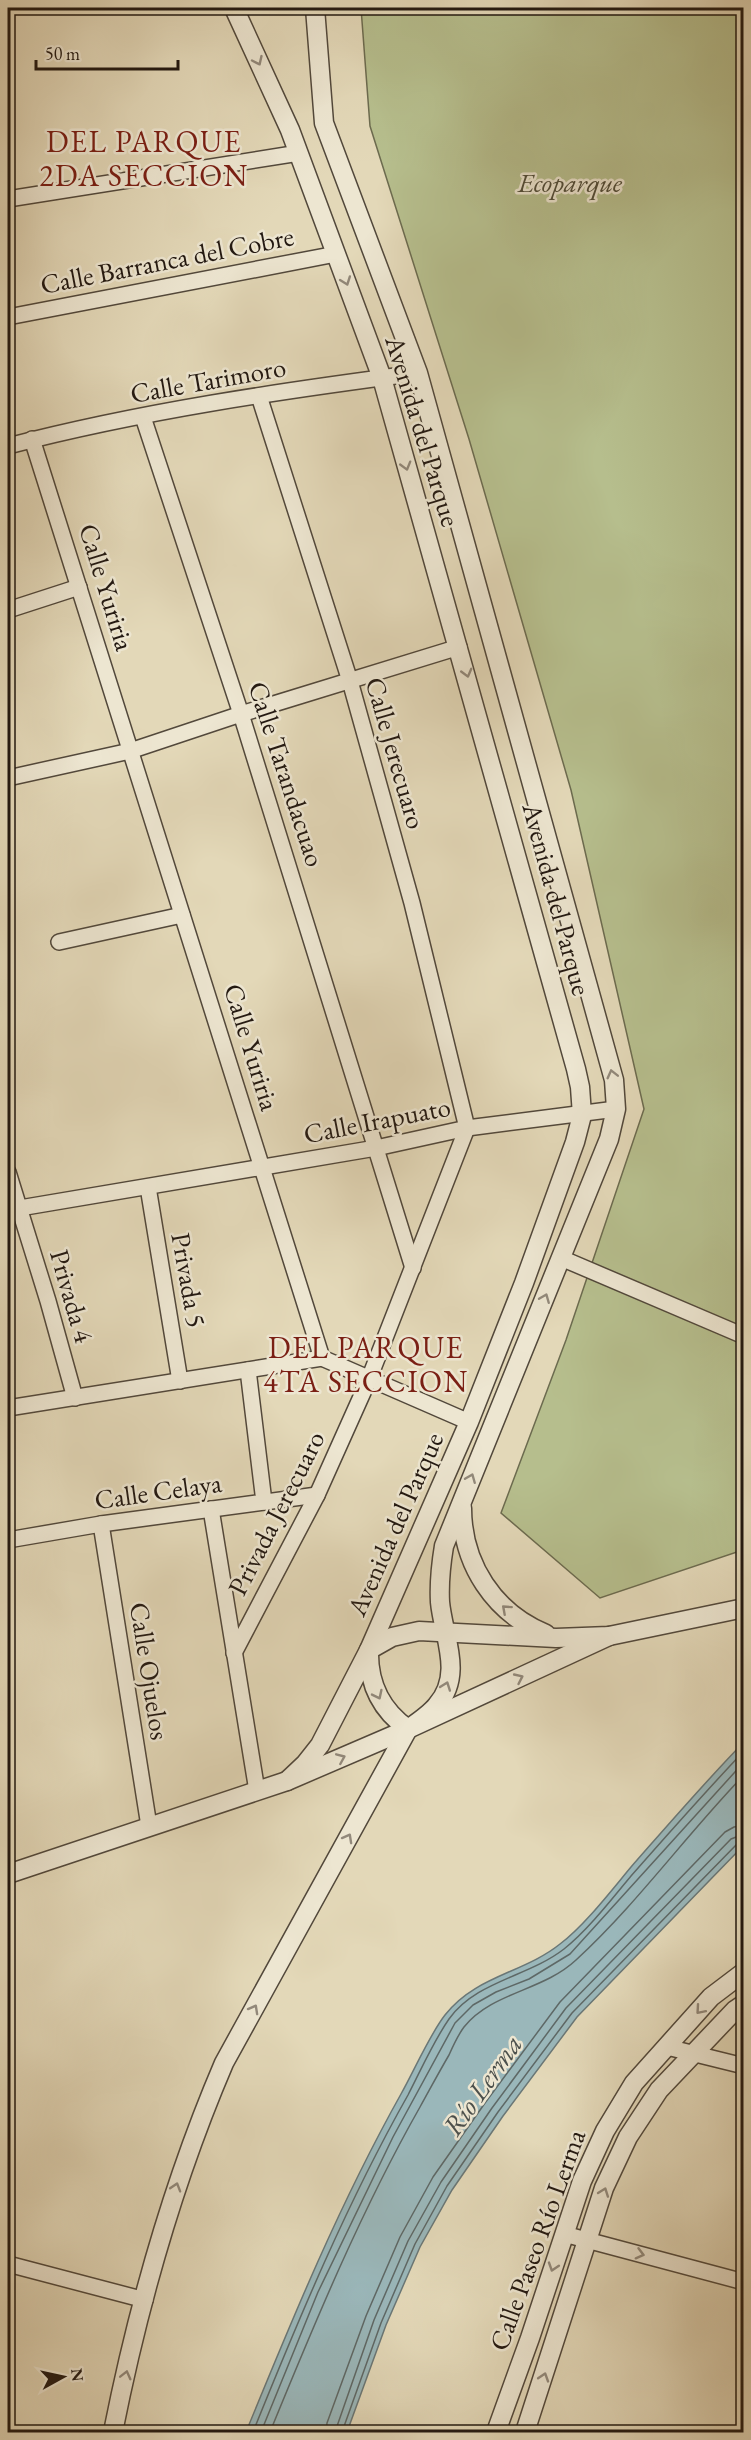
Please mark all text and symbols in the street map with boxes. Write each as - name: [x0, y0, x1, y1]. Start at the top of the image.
- scale bar: [36, 33, 178, 71]
- text: 50 m: [45, 42, 80, 65]
- one-way arrow: [251, 54, 263, 65]
- district label: DEL PARQUE 2DA SECCION: [39, 122, 249, 195]
- park label: Ecoparque: [517, 165, 623, 201]
- street label: Calle Barranca del Cobre: [37, 218, 297, 302]
- one-way arrow: [339, 274, 351, 285]
- street label: Avenida del Parque: [377, 331, 469, 531]
- street label: Calle Tarimoro: [128, 349, 288, 411]
- one-way arrow: [399, 460, 411, 471]
- street label: Calle Yuriria: [71, 519, 143, 655]
- one-way arrow: [459, 668, 472, 678]
- street label: Calle Jerecuaro: [358, 673, 434, 833]
- street label: Calle Tarandacuao: [241, 677, 333, 871]
- street label: Avenida del Parque: [514, 798, 599, 999]
- street label: Calle Yuriria: [216, 979, 288, 1115]
- one-way arrow: [607, 1069, 620, 1079]
- street label: Calle Irapuato: [301, 1089, 453, 1151]
- street label: Privada 5: [163, 1230, 215, 1330]
- street label: Privada 4: [42, 1245, 102, 1348]
- one-way arrow: [538, 1293, 550, 1304]
- district label: DEL PARQUE 4TA SECCION: [263, 1328, 469, 1401]
- street label: Privada Jerecuaro: [220, 1425, 332, 1601]
- street label: Avenida del Parque: [338, 1427, 451, 1622]
- street label: Calle Celaya: [92, 1465, 224, 1517]
- one-way arrow: [464, 1473, 477, 1484]
- street label: Calle Ojuelos: [122, 1600, 178, 1742]
- one-way arrow: [502, 1605, 512, 1616]
- one-way arrow: [512, 1674, 523, 1686]
- one-way arrow: [439, 1682, 451, 1693]
- one-way arrow: [371, 1688, 382, 1699]
- one-way arrow: [334, 1753, 345, 1765]
- one-way arrow: [341, 1834, 352, 1844]
- one-way arrow: [696, 2003, 707, 2014]
- one-way arrow: [247, 2005, 258, 2015]
- water label: Río Lerma: [434, 2027, 530, 2143]
- street label: Calle Paseo Río Lerma: [481, 2125, 593, 2355]
- one-way arrow: [169, 2182, 181, 2193]
- one-way arrow: [596, 2187, 609, 2197]
- one-way arrow: [635, 2247, 645, 2260]
- one-way arrow: [548, 2261, 560, 2272]
- north arrow: [33, 2347, 93, 2407]
- text: N: [66, 2367, 89, 2383]
- one-way arrow: [118, 2371, 131, 2381]
- one-way arrow: [536, 2372, 549, 2383]

